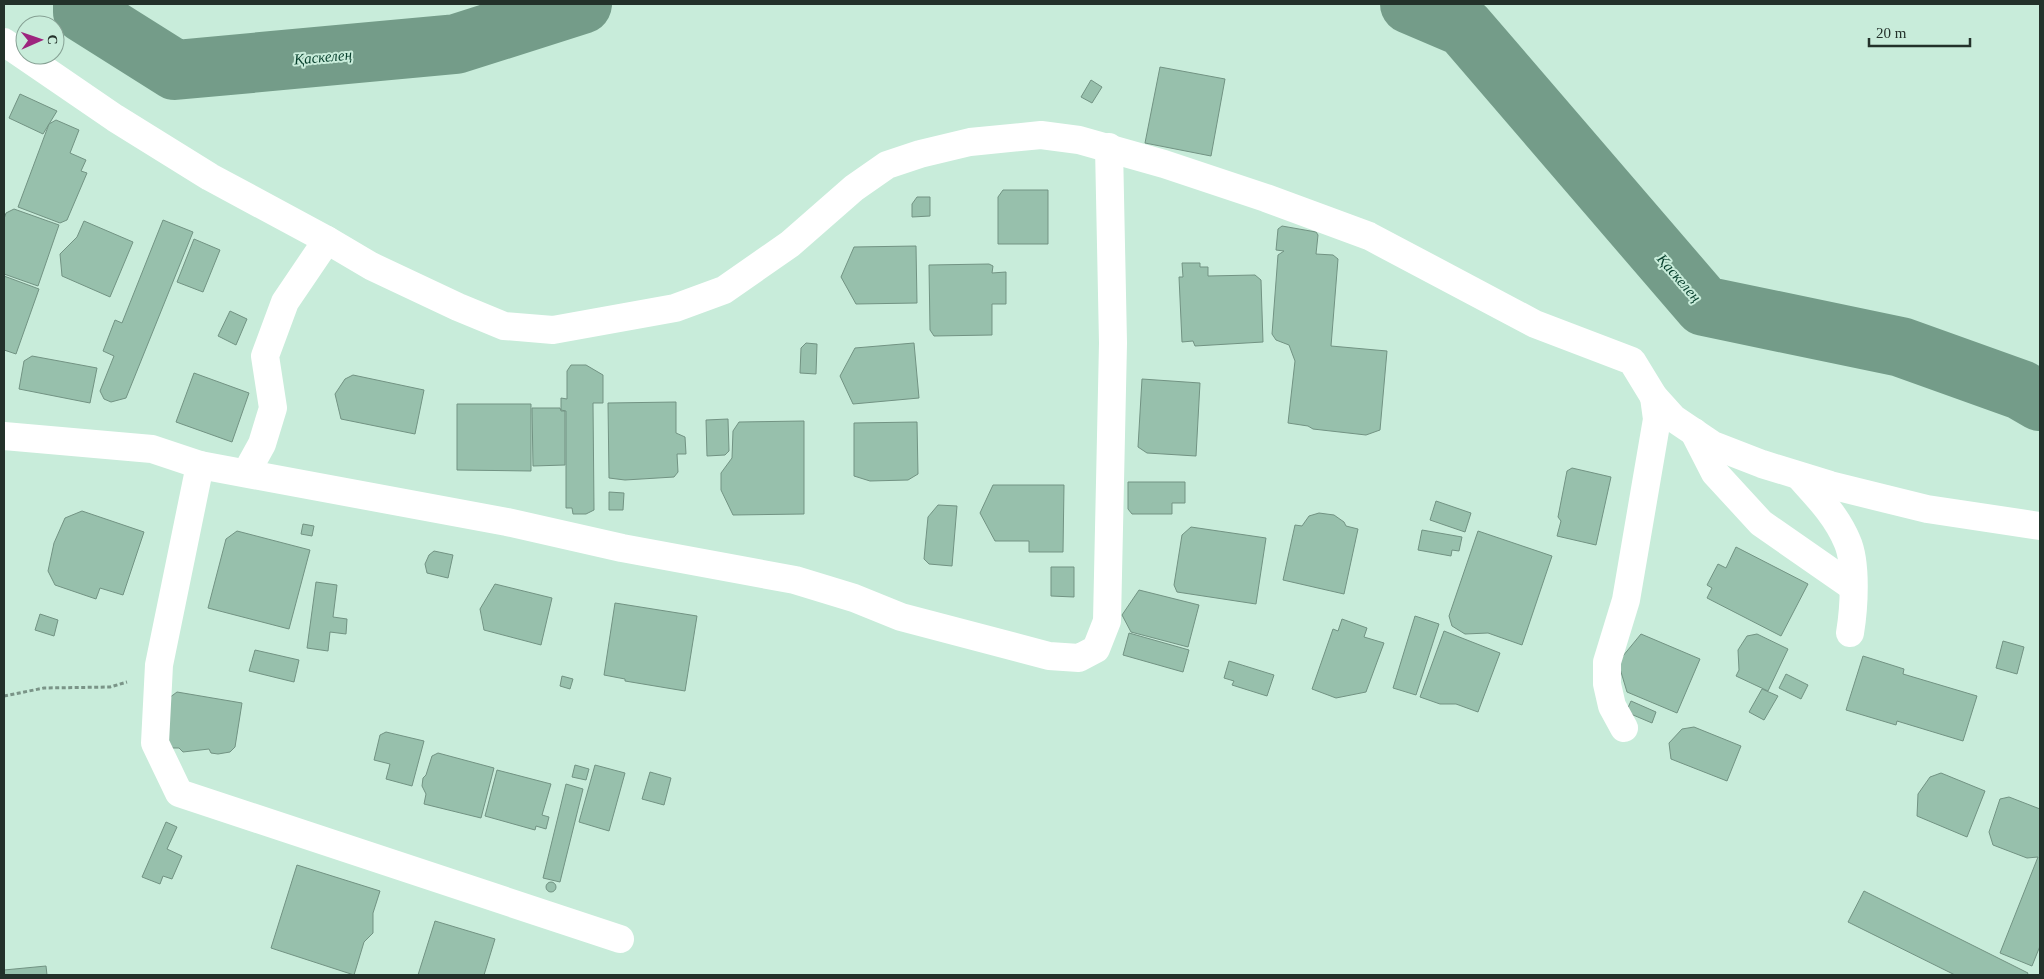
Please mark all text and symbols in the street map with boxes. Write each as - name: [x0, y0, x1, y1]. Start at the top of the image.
- north arrow: [15, 15, 65, 65]
- scale bar: [1869, 15, 1970, 47]
- text: 20 m: [1876, 25, 1907, 41]
- text: С: [45, 34, 60, 45]
- water label: Қаскелең: [292, 47, 353, 68]
- water label: Қаскелең: [1653, 250, 1704, 305]

